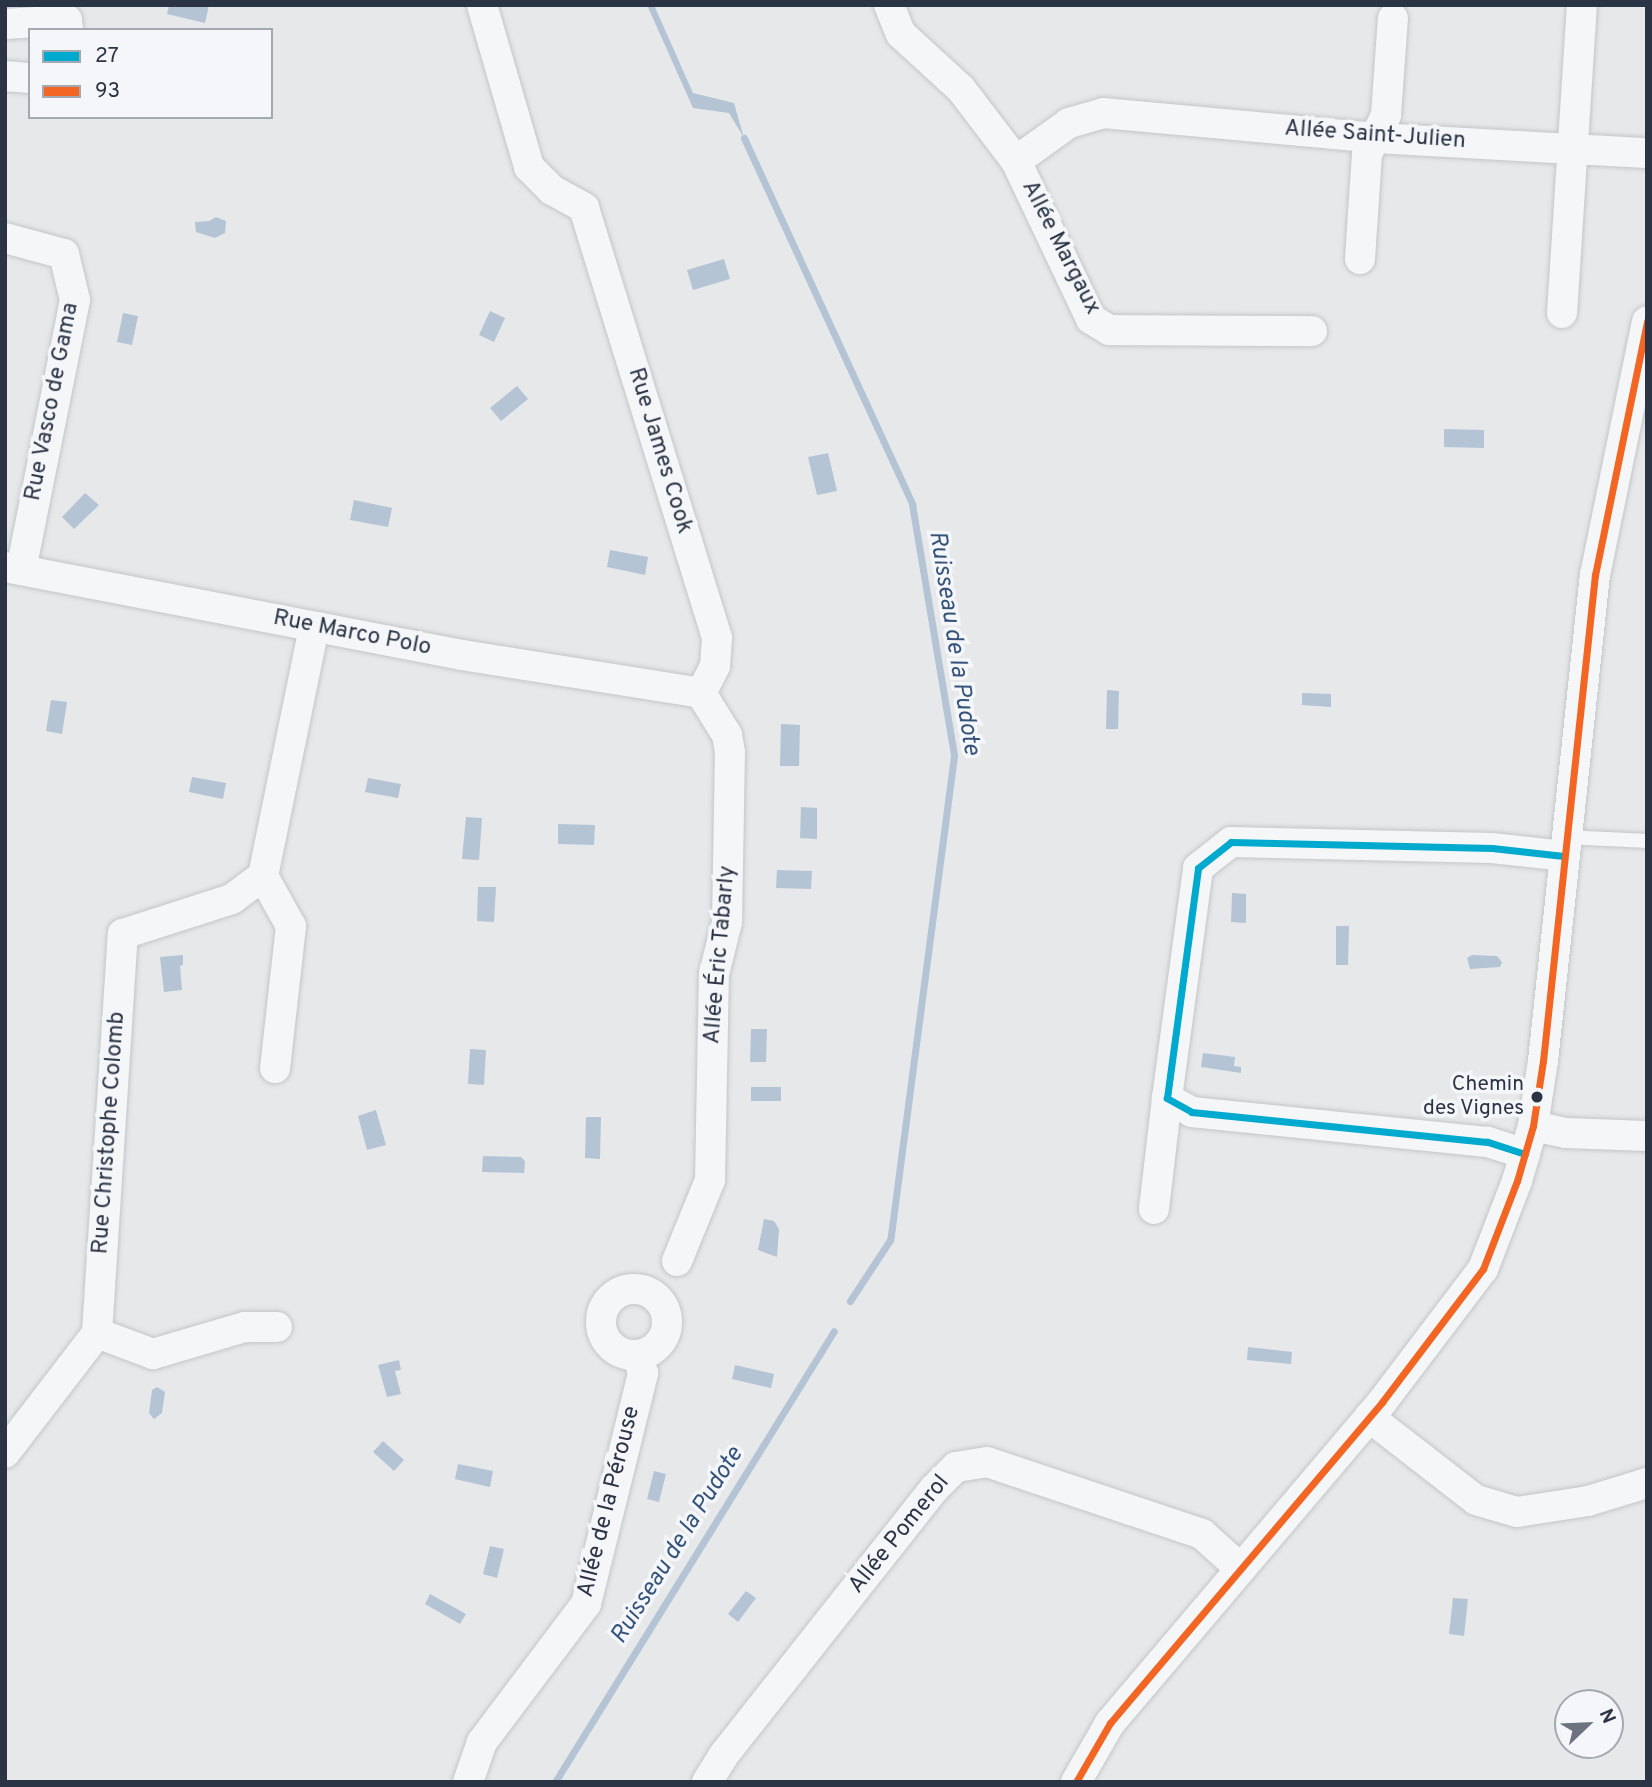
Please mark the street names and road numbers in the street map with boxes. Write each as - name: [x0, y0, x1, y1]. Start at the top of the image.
- street label: Allée Saint-Julien: [1283, 116, 1467, 156]
- street label: Allée Margaux: [1014, 176, 1106, 320]
- street label: Rue Vasco de Gama: [20, 300, 86, 504]
- street label: Rue James Cook: [621, 365, 697, 537]
- street label: Rue Marco Polo: [271, 605, 433, 663]
- street label: Allée Éric Tabarly: [699, 864, 743, 1046]
- street label: Rue Christophe Colomb: [88, 1011, 132, 1255]
- street label: Allée de la Pérouse: [573, 1404, 647, 1600]
- street label: Allée Pomerol: [844, 1470, 956, 1600]

